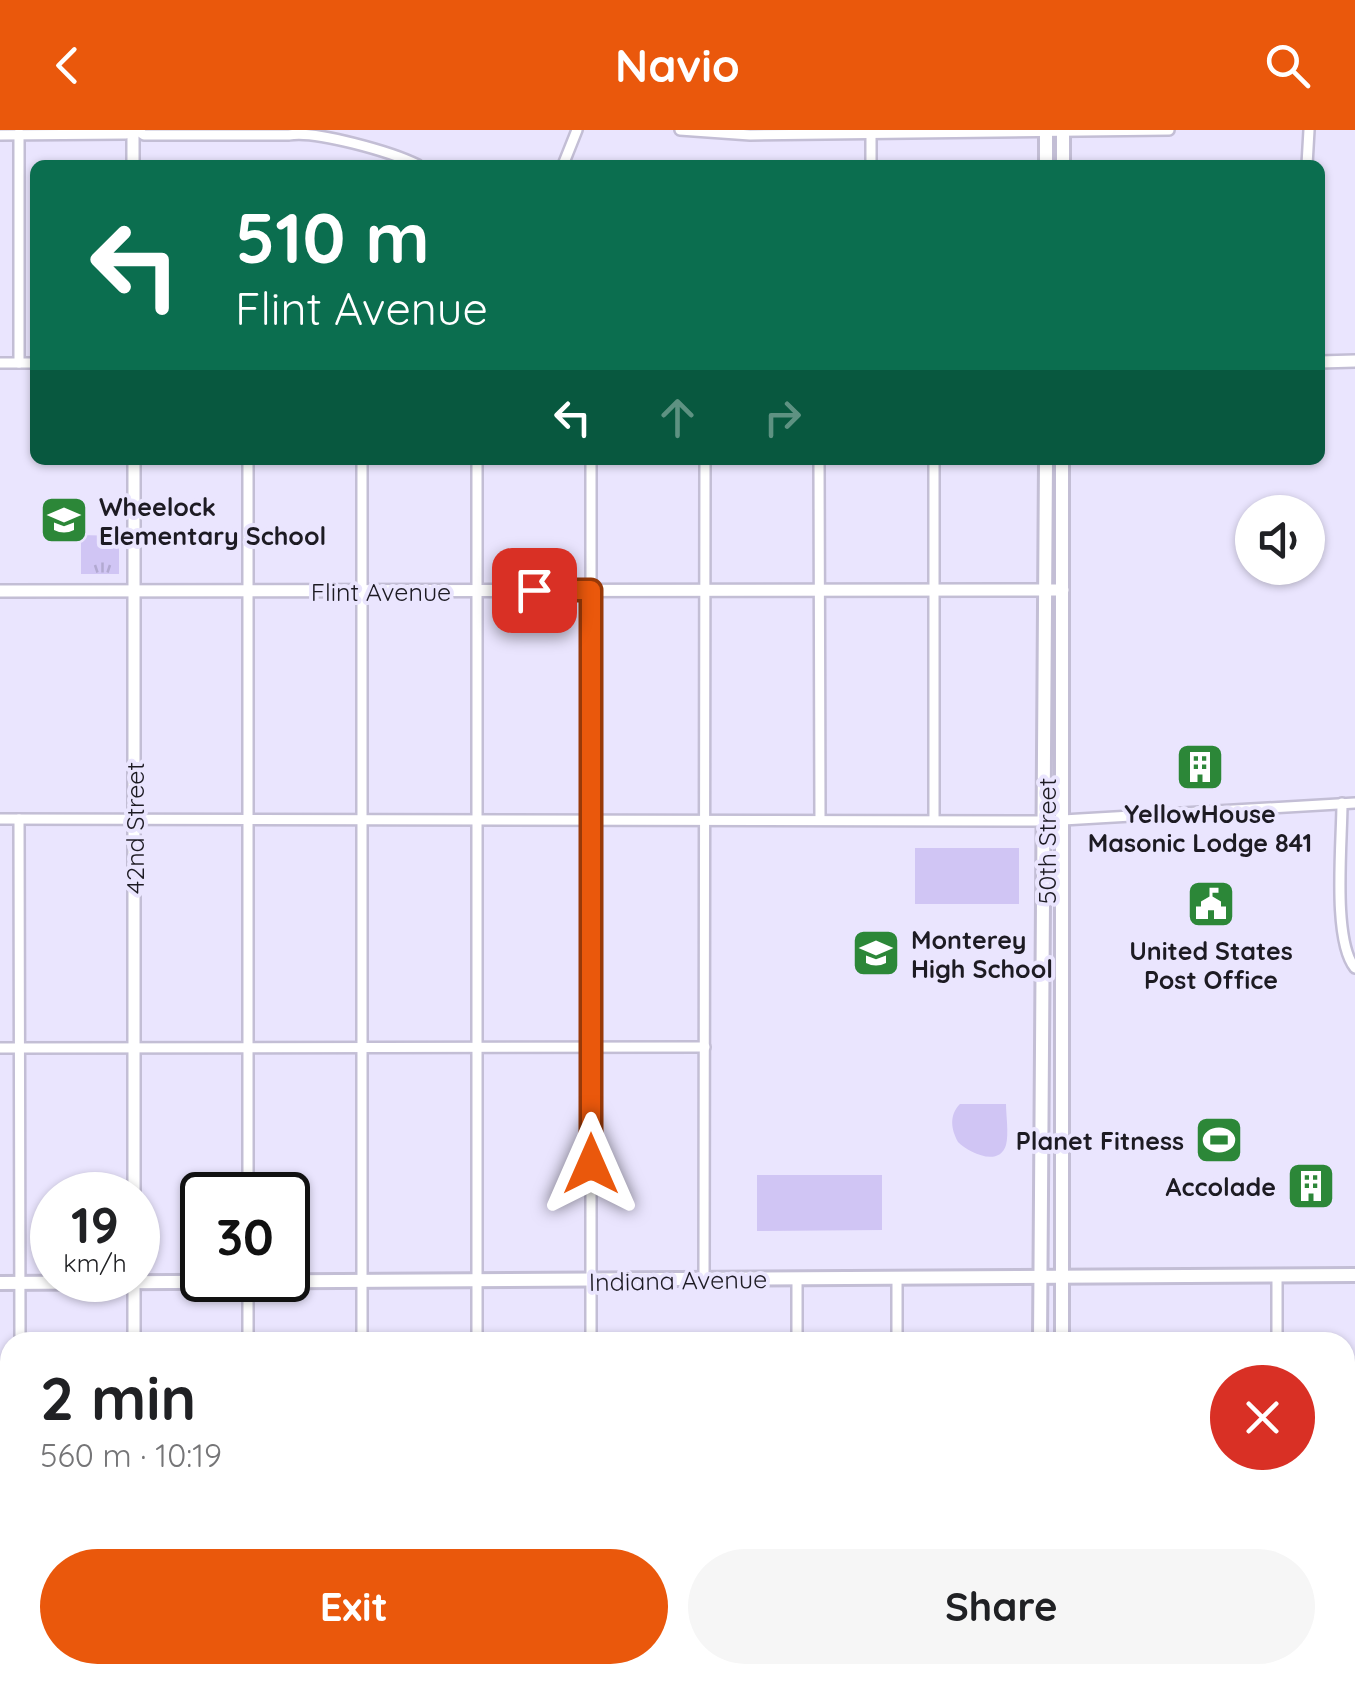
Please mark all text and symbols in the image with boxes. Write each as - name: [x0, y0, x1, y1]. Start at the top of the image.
- text: Navio: [615, 37, 740, 93]
- icon: back: [40, 38, 95, 93]
- icon: search: [1260, 38, 1315, 93]
- text: 510 m: [235, 193, 430, 281]
- icon: left: [70, 200, 200, 330]
- text: Flint Avenue: [235, 280, 488, 336]
- icon: left: [545, 390, 600, 445]
- icon: ahead: [650, 390, 705, 445]
- icon: right: [755, 390, 810, 445]
- place label: Wheelock Elementary School: [99, 491, 326, 551]
- school or university icon: Wheelock Elementary School: [38, 494, 90, 546]
- map controls: [1235, 495, 1325, 585]
- button: sound: [1235, 495, 1325, 585]
- pin: [492, 548, 577, 633]
- icon: arrive: [507, 563, 562, 618]
- street label: Flint Avenue: [311, 576, 451, 607]
- building icon: YellowHouse Masonic Lodge 841: [1174, 741, 1226, 793]
- street label: 42nd Street: [119, 762, 150, 894]
- street label: 50th Street: [1031, 778, 1062, 904]
- place label: YellowHouse Masonic Lodge 841: [1088, 798, 1312, 858]
- public building icon: United States Post Office: [1185, 878, 1237, 930]
- place label: Monterey High School: [911, 924, 1053, 984]
- school or university icon: Monterey High School: [850, 927, 902, 979]
- place label: United States Post Office: [1129, 935, 1293, 995]
- position arrow: [539, 1112, 643, 1216]
- sports icon: Planet Fitness: [1193, 1114, 1245, 1166]
- place label: Planet Fitness: [1016, 1125, 1184, 1156]
- building icon: Accolade: [1285, 1160, 1337, 1212]
- place label: Accolade: [1166, 1171, 1276, 1202]
- speed limit sign: 30: [180, 1172, 310, 1302]
- text: 19: [71, 1193, 119, 1256]
- text: km/h: [63, 1247, 127, 1278]
- street label: Indiana Avenue: [589, 1263, 767, 1297]
- text: 2 min: [40, 1360, 196, 1435]
- button: close: [1210, 1365, 1315, 1470]
- text: 560 m · 10:19: [40, 1435, 222, 1475]
- button: Exit: [40, 1549, 668, 1664]
- button: Share: [688, 1549, 1315, 1664]

